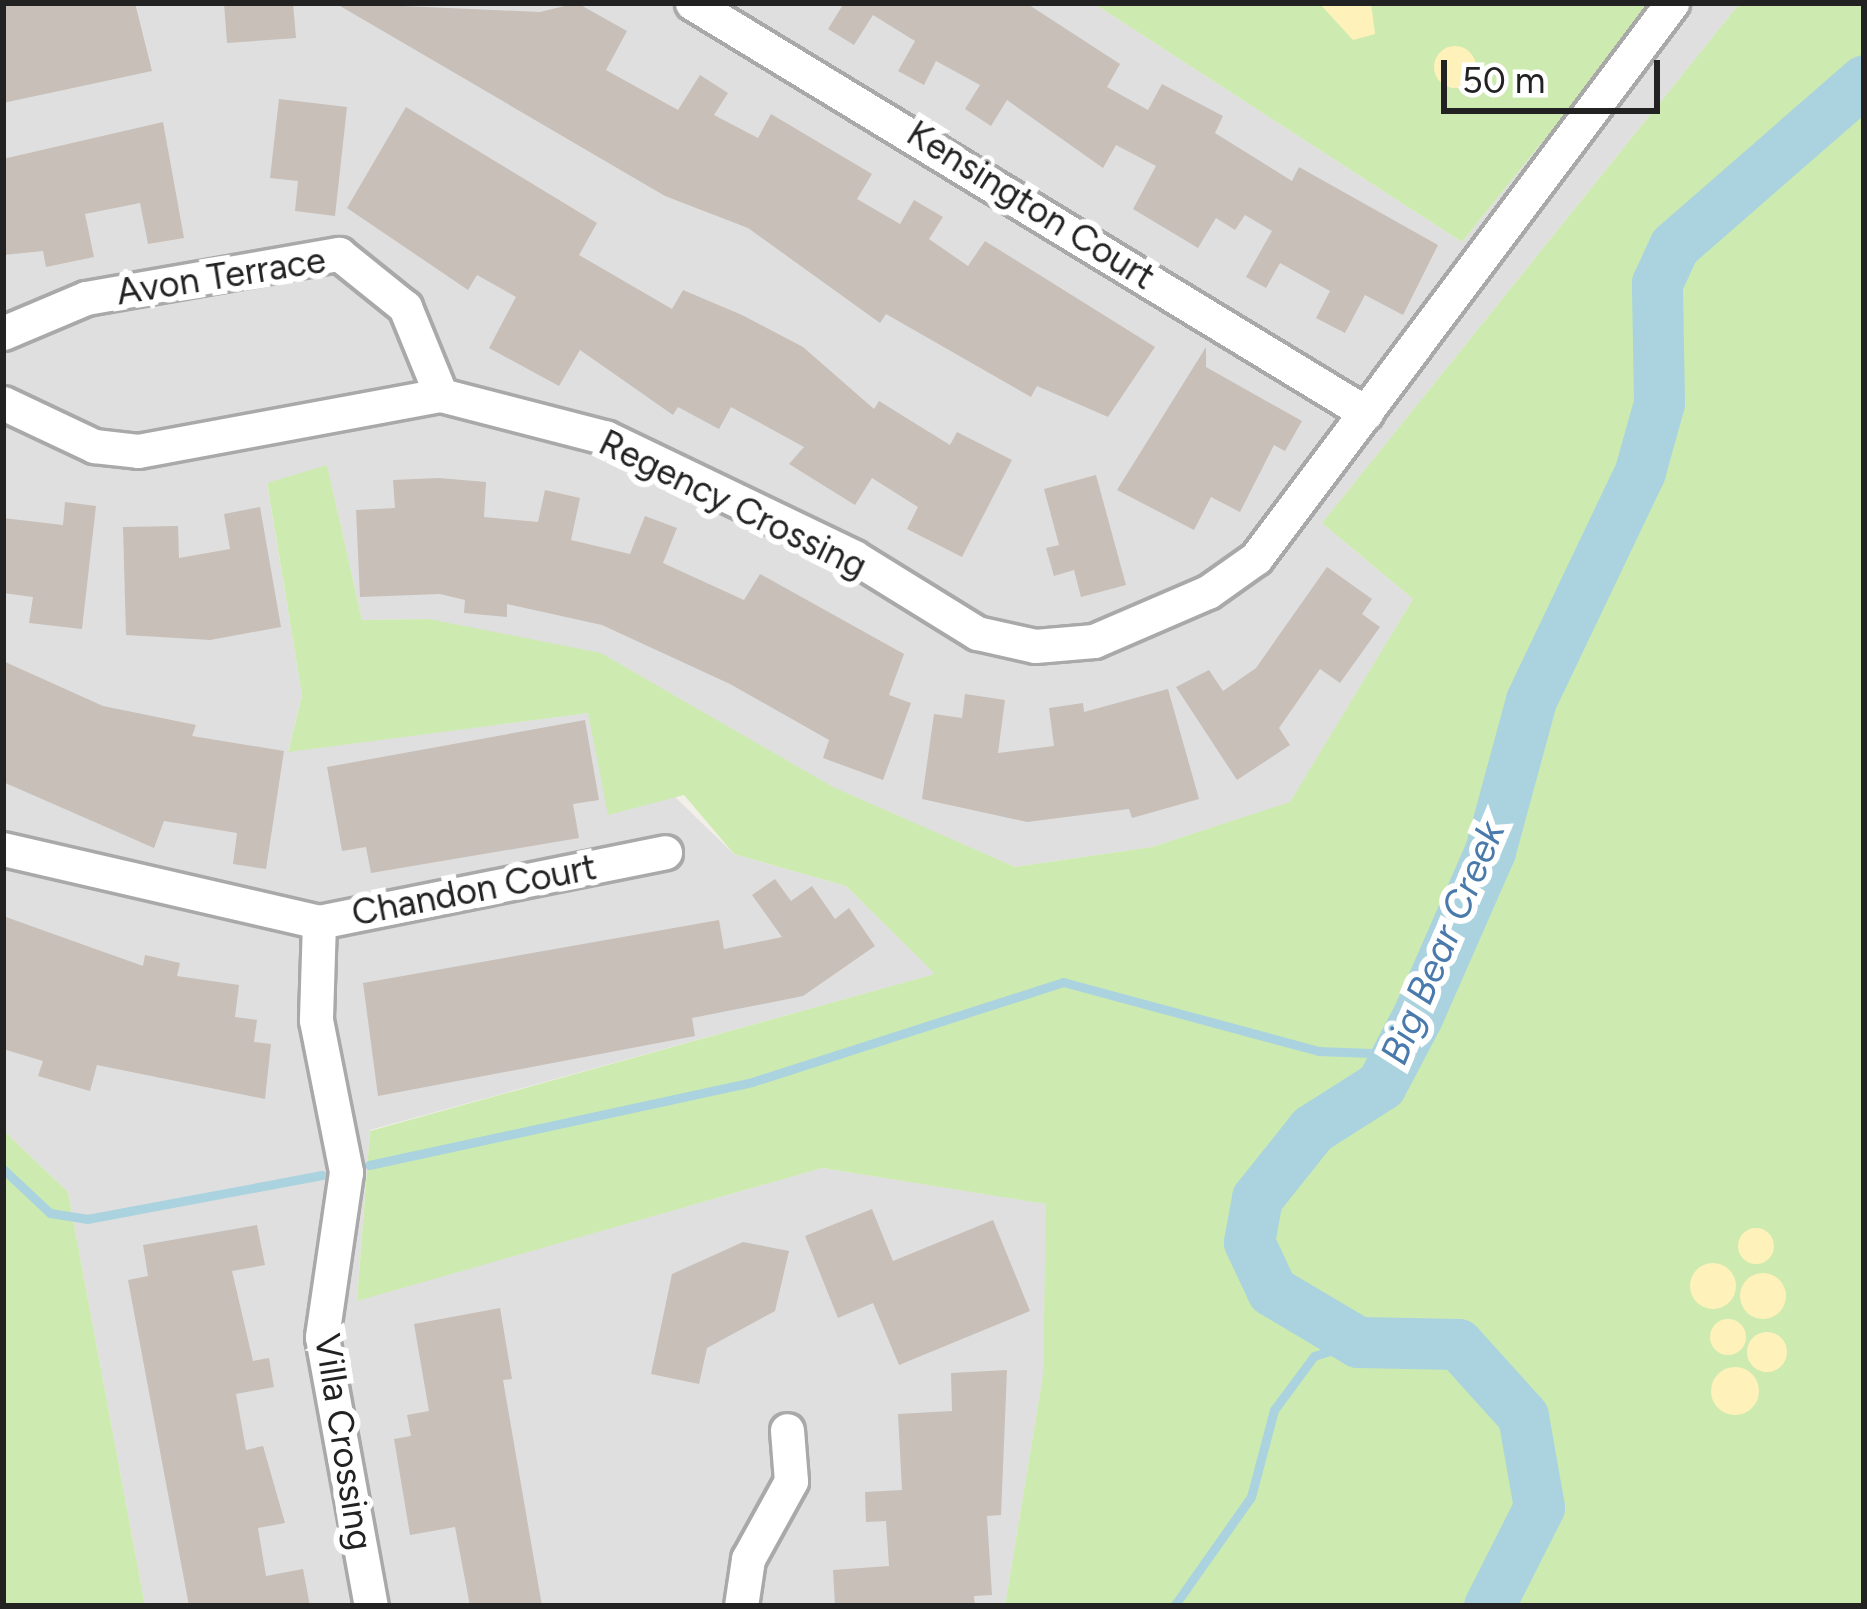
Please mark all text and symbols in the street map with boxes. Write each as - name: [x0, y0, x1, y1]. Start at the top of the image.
- scale bar: [1447, 36, 1666, 110]
- text: 50 m: [1462, 59, 1545, 102]
- street label: Kensington Court: [899, 111, 1163, 299]
- street label: Avon Terrace: [113, 238, 329, 314]
- street label: Regency Crossing: [592, 421, 874, 587]
- water label: Big Bear Creek: [1371, 814, 1515, 1072]
- street label: Chandon Court: [348, 845, 600, 935]
- street label: Villa Crossing: [306, 1331, 382, 1553]

